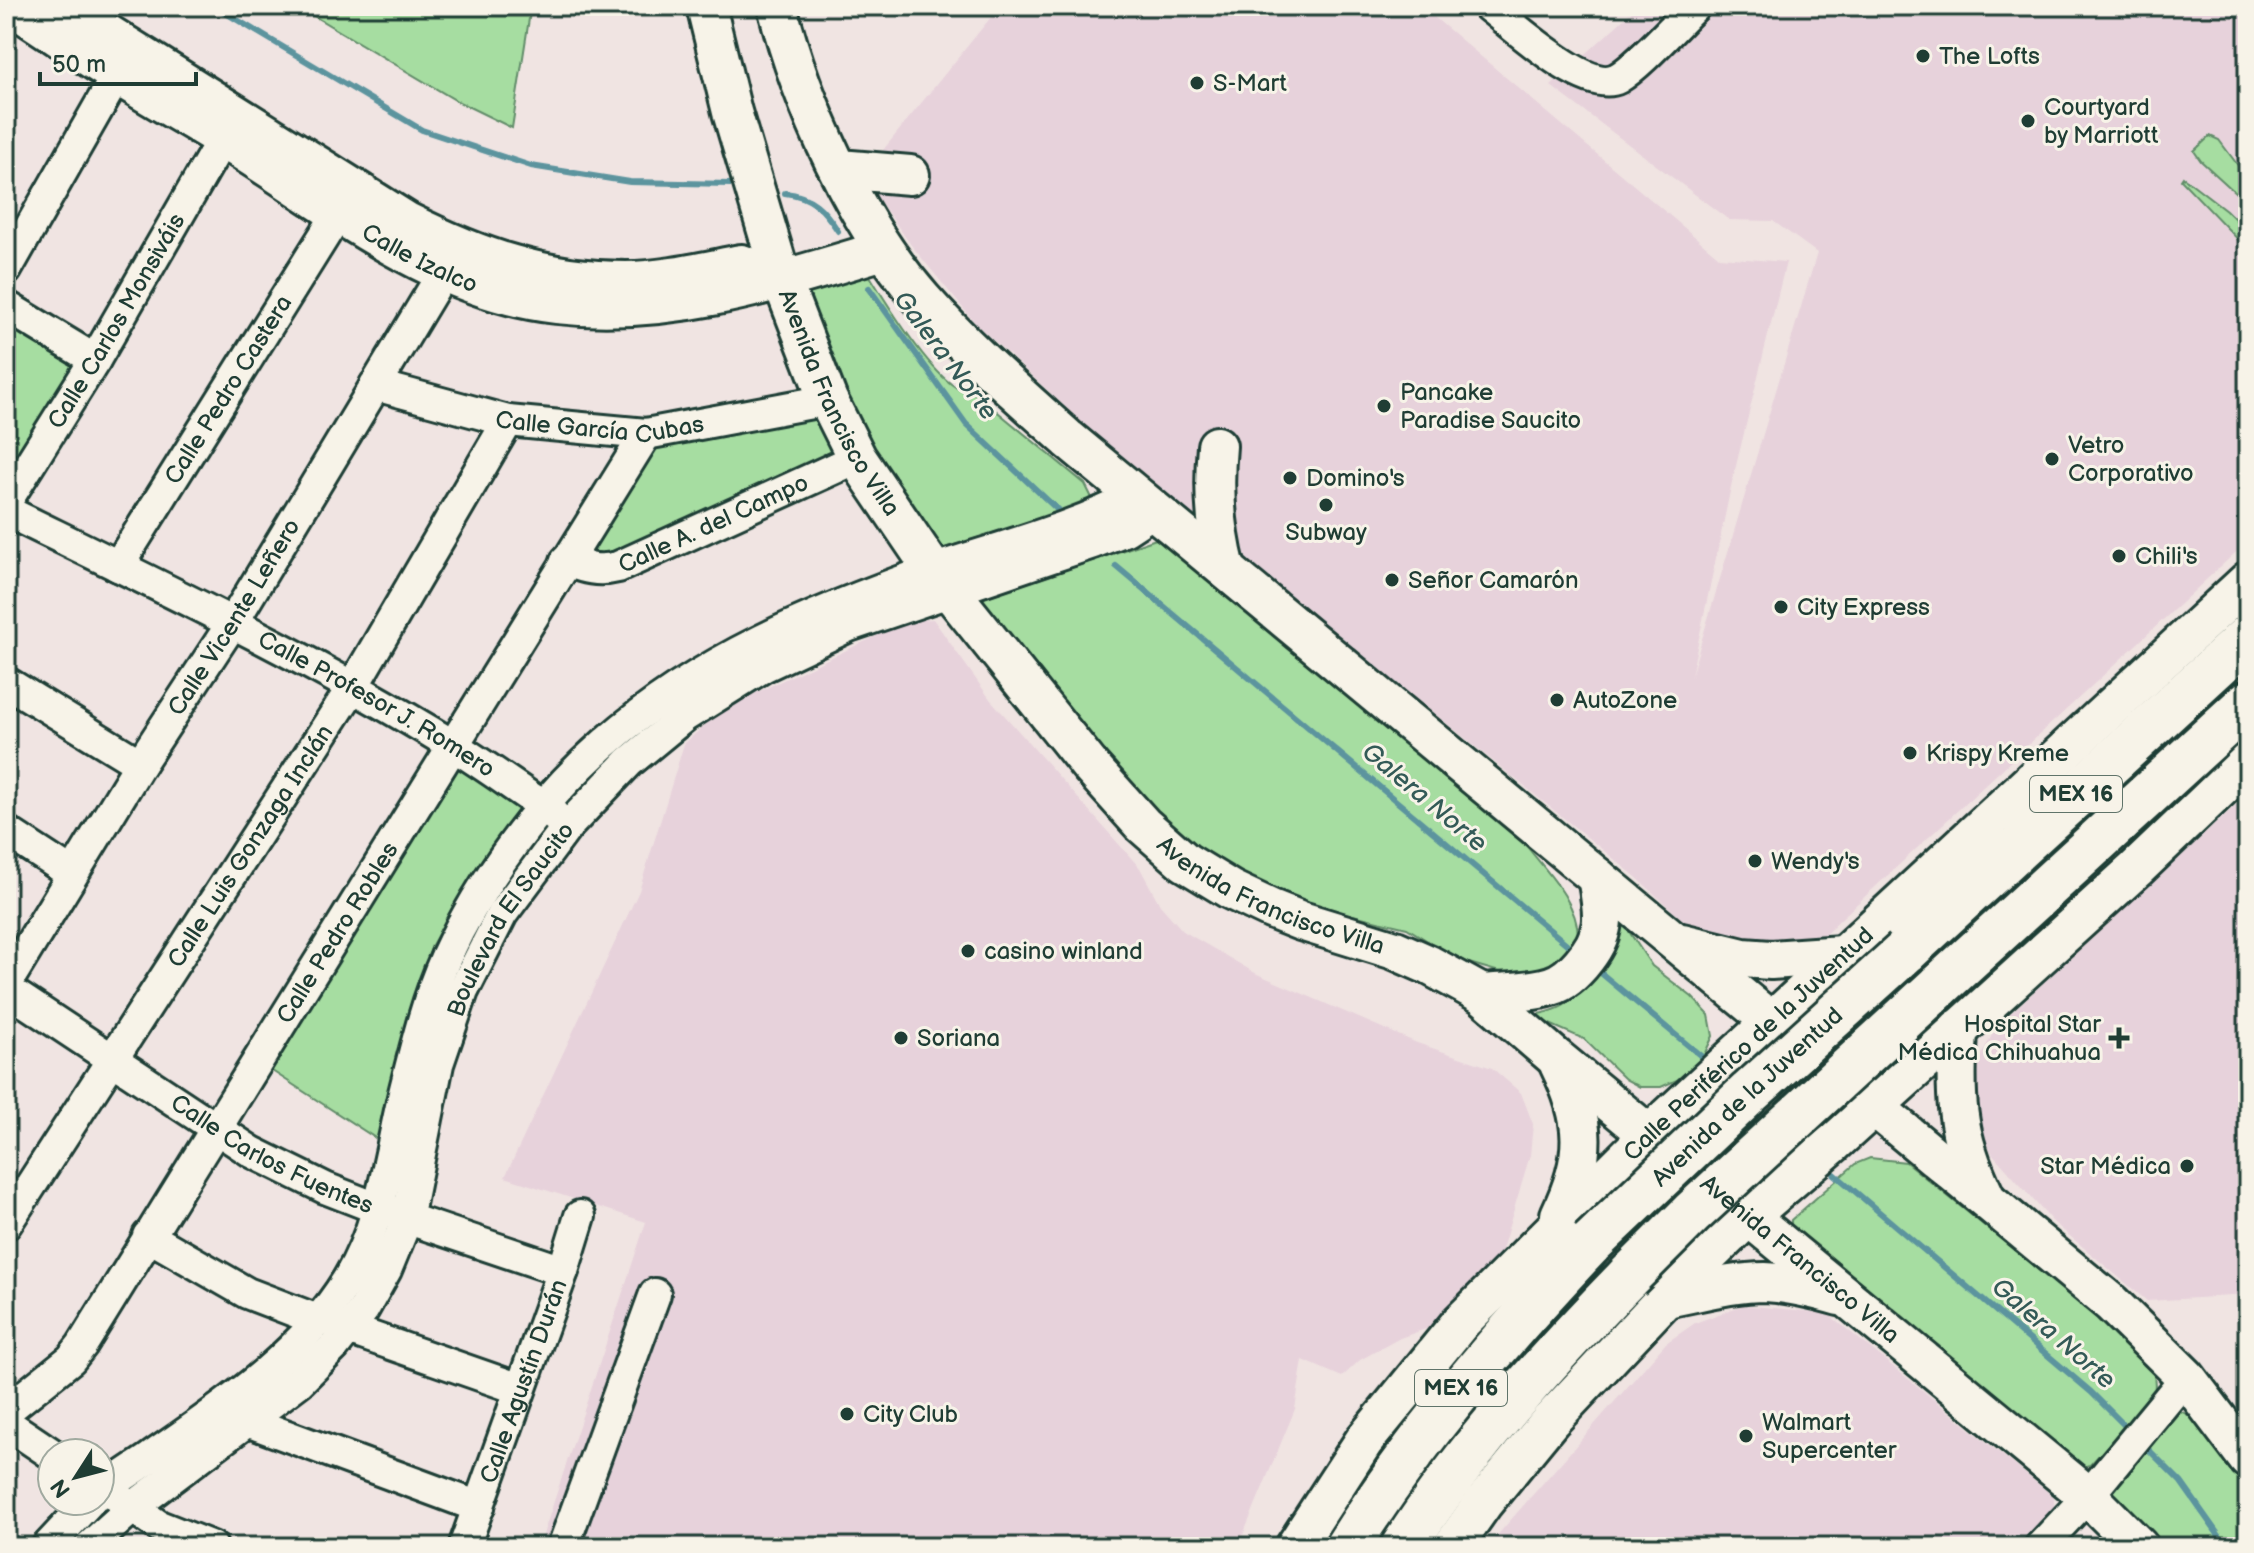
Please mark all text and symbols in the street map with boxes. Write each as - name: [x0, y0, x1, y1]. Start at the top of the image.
- scale bar: [40, 36, 196, 86]
- place label: The Lofts: [1939, 42, 2040, 71]
- marker: The Lofts: [1914, 47, 1932, 65]
- text: 50 m: [52, 50, 106, 79]
- place label: S-Mart: [1213, 69, 1288, 98]
- marker: S-Mart: [1188, 74, 1206, 92]
- place label: Courtyard by Marriott: [2044, 93, 2159, 150]
- marker: Courtyard by Marriott: [2019, 112, 2037, 130]
- street label: Calle Carlos Monsiváis: [41, 208, 191, 434]
- street label: Calle Izalco: [357, 217, 482, 299]
- street label: Avenida Francisco Villa: [772, 285, 907, 521]
- water label: Galera Norte: [886, 285, 1004, 427]
- street label: Calle Pedro Castera: [158, 290, 298, 490]
- place label: Pancake Paradise Saucito: [1400, 378, 1581, 435]
- marker: Pancake Paradise Saucito: [1375, 397, 1393, 415]
- street label: Calle García Cubas: [492, 404, 706, 449]
- place label: Vetro Corporativo: [2068, 431, 2194, 488]
- marker: Vetro Corporativo: [2043, 450, 2061, 468]
- place label: Domino's: [1306, 464, 1405, 493]
- street label: Calle A. del Campo: [614, 468, 813, 579]
- marker: Domino's: [1281, 469, 1299, 487]
- marker: Subway: [1317, 496, 1335, 514]
- street label: Calle Vicente Leñero: [161, 513, 306, 721]
- place label: Subway: [1285, 518, 1367, 547]
- place label: Chili's: [2135, 542, 2198, 571]
- marker: Chili's: [2110, 547, 2128, 565]
- place label: Señor Camarón: [1408, 566, 1579, 595]
- marker: Señor Camarón: [1383, 571, 1401, 589]
- place label: City Express: [1797, 593, 1930, 622]
- marker: City Express: [1772, 598, 1790, 616]
- street label: Calle Profesor J. Romero: [253, 624, 501, 783]
- place label: AutoZone: [1573, 686, 1677, 715]
- marker: AutoZone: [1548, 691, 1566, 709]
- street label: Calle Luis Gonzaga Inclán: [161, 719, 339, 973]
- water label: Galera Norte: [1355, 737, 1493, 859]
- place label: Krispy Kreme: [1926, 739, 2069, 768]
- marker: Krispy Kreme: [1901, 744, 1919, 762]
- road number: MEX 16: [2030, 776, 2122, 812]
- street label: Boulevard El Saucito: [441, 816, 580, 1020]
- street label: Avenida Francisco Villa: [1151, 830, 1388, 960]
- street label: Calle Pedro Robles: [270, 837, 404, 1029]
- place label: Wendy's: [1771, 847, 1860, 876]
- marker: Wendy's: [1746, 852, 1764, 870]
- street label: Calle Periférico de la Juventud: [1617, 921, 1879, 1167]
- place label: casino winland: [984, 937, 1143, 966]
- marker: casino winland: [959, 942, 977, 960]
- street label: Avenida de la Juventud: [1645, 1001, 1849, 1192]
- place label: Hospital Star Médica Chihuahua: [1897, 1010, 2101, 1067]
- place label: Soriana: [917, 1024, 1000, 1053]
- marker: Hospital Star Médica Chihuahua: [2108, 1027, 2130, 1049]
- marker: Soriana: [892, 1029, 910, 1047]
- street label: Calle Carlos Fuentes: [165, 1088, 378, 1220]
- place label: Star Médica: [2040, 1152, 2171, 1181]
- marker: Star Médica: [2178, 1157, 2196, 1175]
- street label: Avenida Francisco Villa: [1695, 1169, 1906, 1349]
- water label: Galera Norte: [1985, 1272, 2121, 1396]
- street label: Calle Agustín Durán: [474, 1275, 573, 1487]
- road number: MEX 16: [1415, 1370, 1507, 1406]
- place label: City Club: [863, 1400, 958, 1429]
- marker: City Club: [838, 1405, 856, 1423]
- place label: Walmart Supercenter: [1762, 1408, 1897, 1465]
- marker: Walmart Supercenter: [1737, 1427, 1755, 1445]
- north arrow: [36, 1437, 116, 1517]
- text: N: [45, 1473, 77, 1502]

